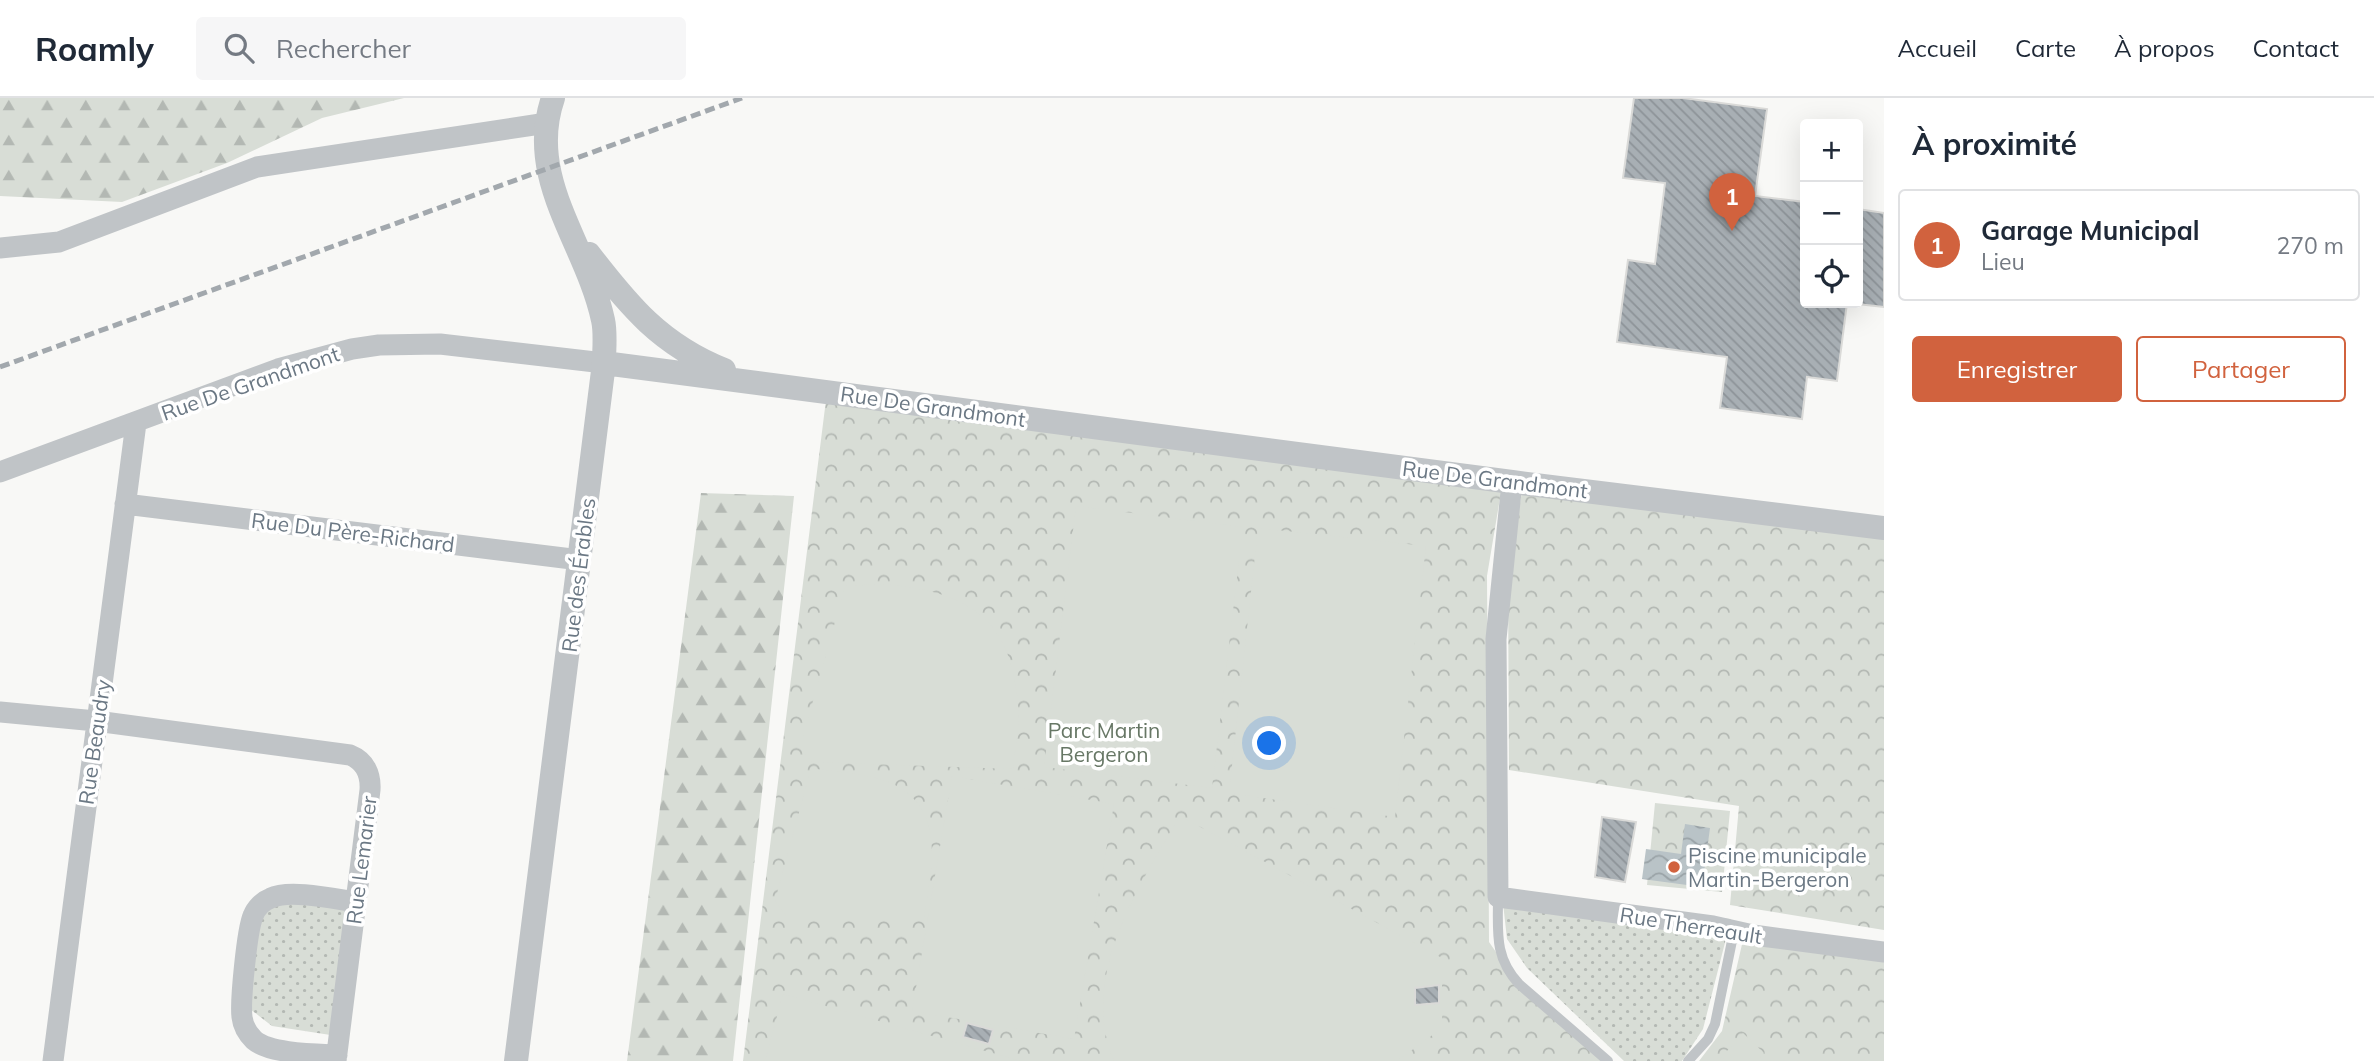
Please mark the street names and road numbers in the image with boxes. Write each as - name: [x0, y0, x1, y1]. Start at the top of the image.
- street label: Rue De Grandmont: [158, 340, 342, 426]
- street label: Rue De Grandmont: [839, 380, 1027, 432]
- street label: Rue De Grandmont: [1401, 455, 1589, 503]
- street label: Rue des Érables: [556, 496, 600, 654]
- street label: Rue Du Père-Richard: [250, 507, 456, 557]
- street label: Rue Beaudry: [72, 678, 116, 806]
- street label: Rue Lemarier: [340, 794, 382, 926]
- street label: Rue Therreault: [1618, 901, 1764, 949]

